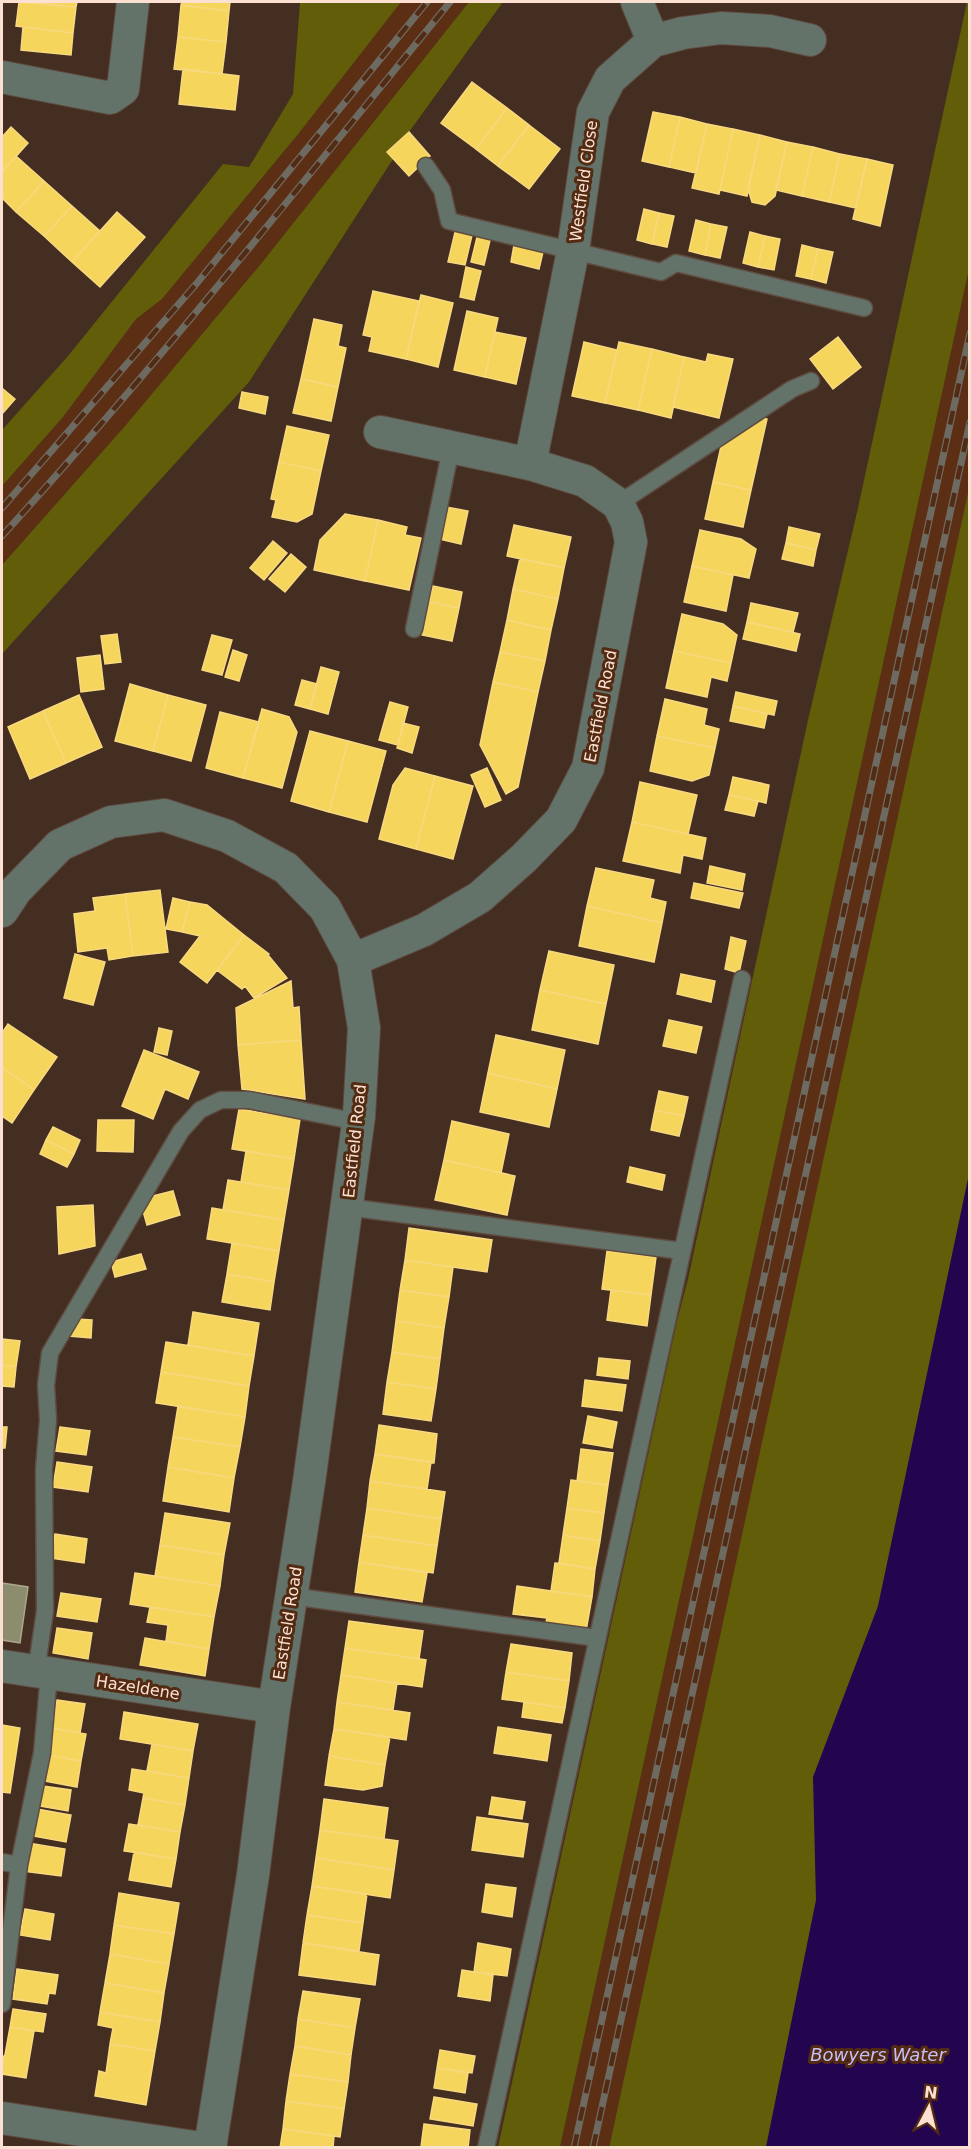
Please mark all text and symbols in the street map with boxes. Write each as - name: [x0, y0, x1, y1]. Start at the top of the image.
- street label: Westfield Close: [566, 119, 601, 243]
- street label: Eastfield Road: [580, 648, 621, 764]
- street label: Eastfield Road: [339, 1083, 370, 1199]
- street label: Eastfield Road: [269, 1565, 306, 1681]
- street label: Hazeldene: [95, 1672, 181, 1703]
- water label: Bowyers Water: [810, 2044, 947, 2065]
- north arrow: [899, 2077, 959, 2137]
- text: N: [923, 2082, 939, 2103]

